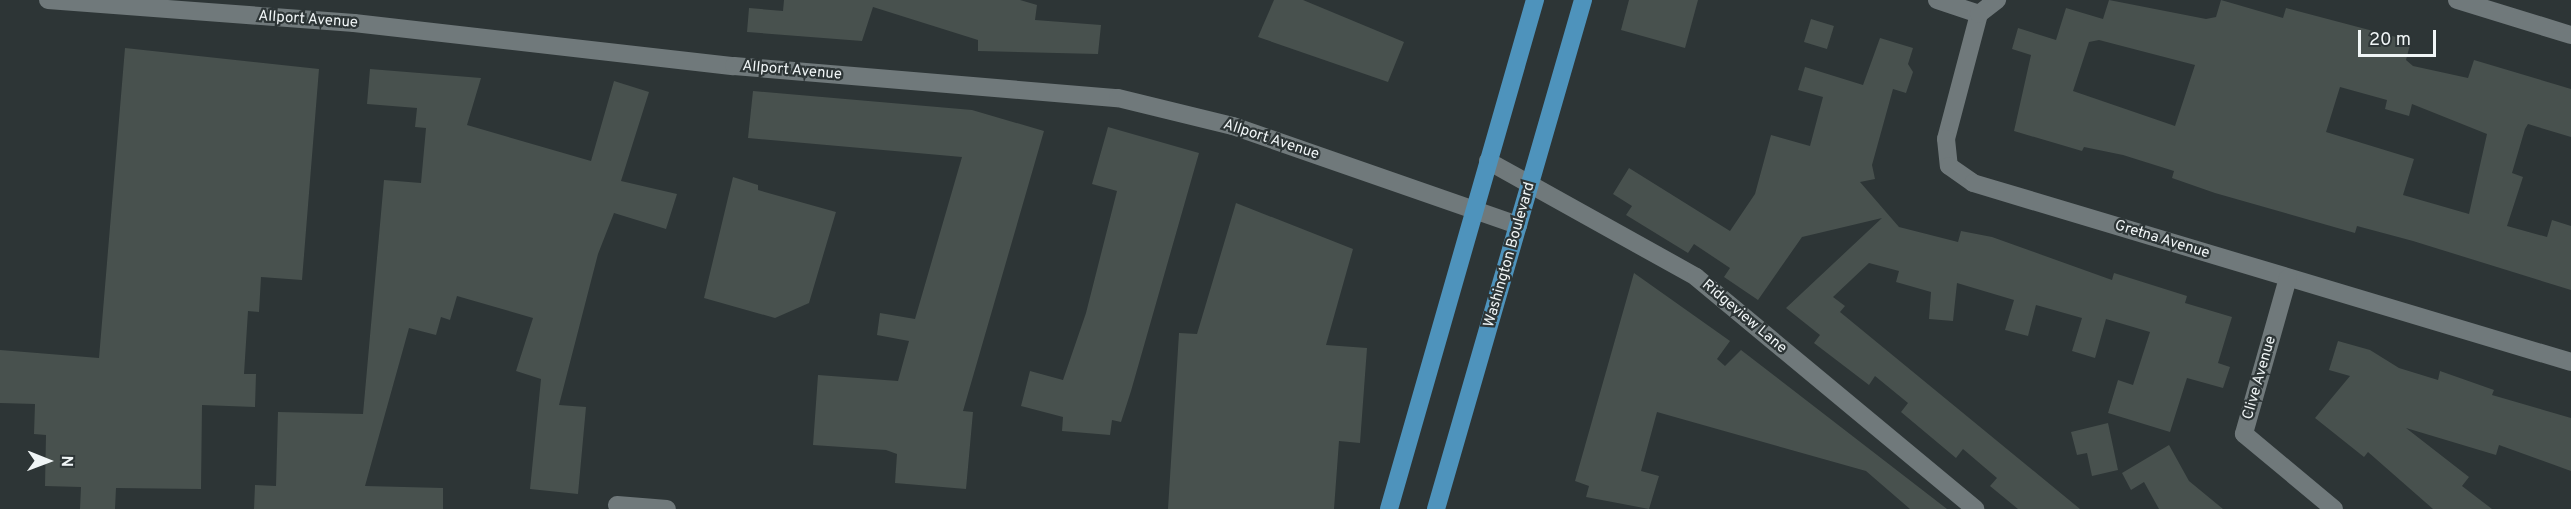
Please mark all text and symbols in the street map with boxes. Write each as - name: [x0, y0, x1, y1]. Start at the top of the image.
- street label: Allport Avenue: [257, 8, 359, 32]
- scale bar: [2361, 18, 2439, 56]
- text: 20 m: [2369, 29, 2411, 52]
- street label: Allport Avenue: [741, 58, 843, 84]
- street label: Allport Avenue: [1220, 116, 1322, 164]
- street label: Washington Boulevard: [1481, 180, 1539, 330]
- street label: Gretna Avenue: [2112, 217, 2212, 263]
- street label: Ridgeview Lane: [1698, 276, 1790, 358]
- street label: Clive Avenue: [2239, 334, 2281, 422]
- north arrow: [18, 431, 78, 491]
- text: N: [56, 455, 76, 467]

